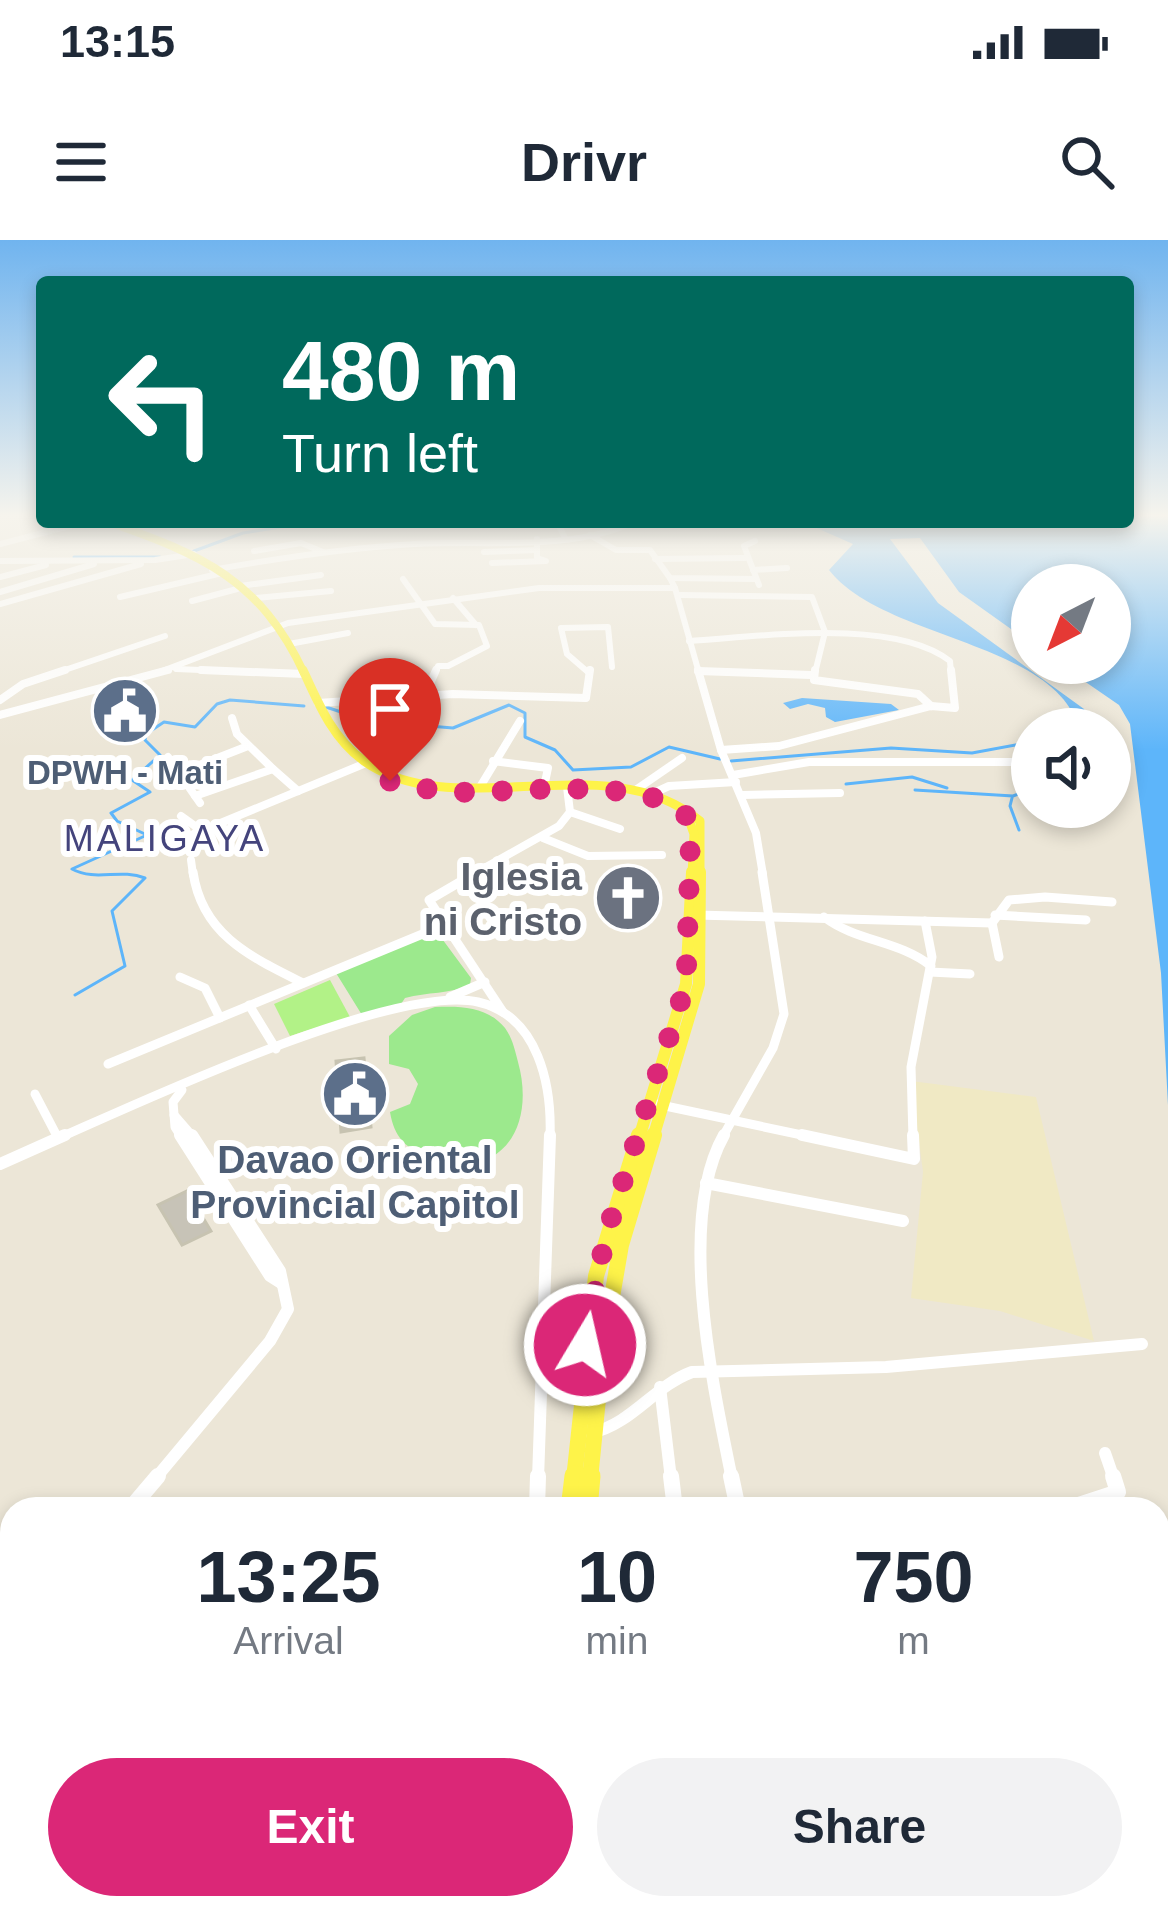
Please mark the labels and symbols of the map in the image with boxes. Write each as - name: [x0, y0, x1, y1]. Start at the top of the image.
- north arrow: [1011, 564, 1131, 684]
- pin: [339, 658, 441, 781]
- public building icon: DPWH - Mati: [90, 676, 160, 746]
- place label: DPWH - Mati: [27, 754, 223, 791]
- district label: MALIGAYA: [64, 818, 266, 859]
- place label: Iglesia ni Cristo: [424, 855, 582, 943]
- church icon: Iglesia ni Cristo: [593, 863, 663, 933]
- public building icon: Davao Oriental Provincial Capitol: [320, 1059, 390, 1129]
- place label: Davao Oriental Provincial Capitol: [190, 1138, 520, 1226]
- position arrow: [522, 1282, 648, 1408]

